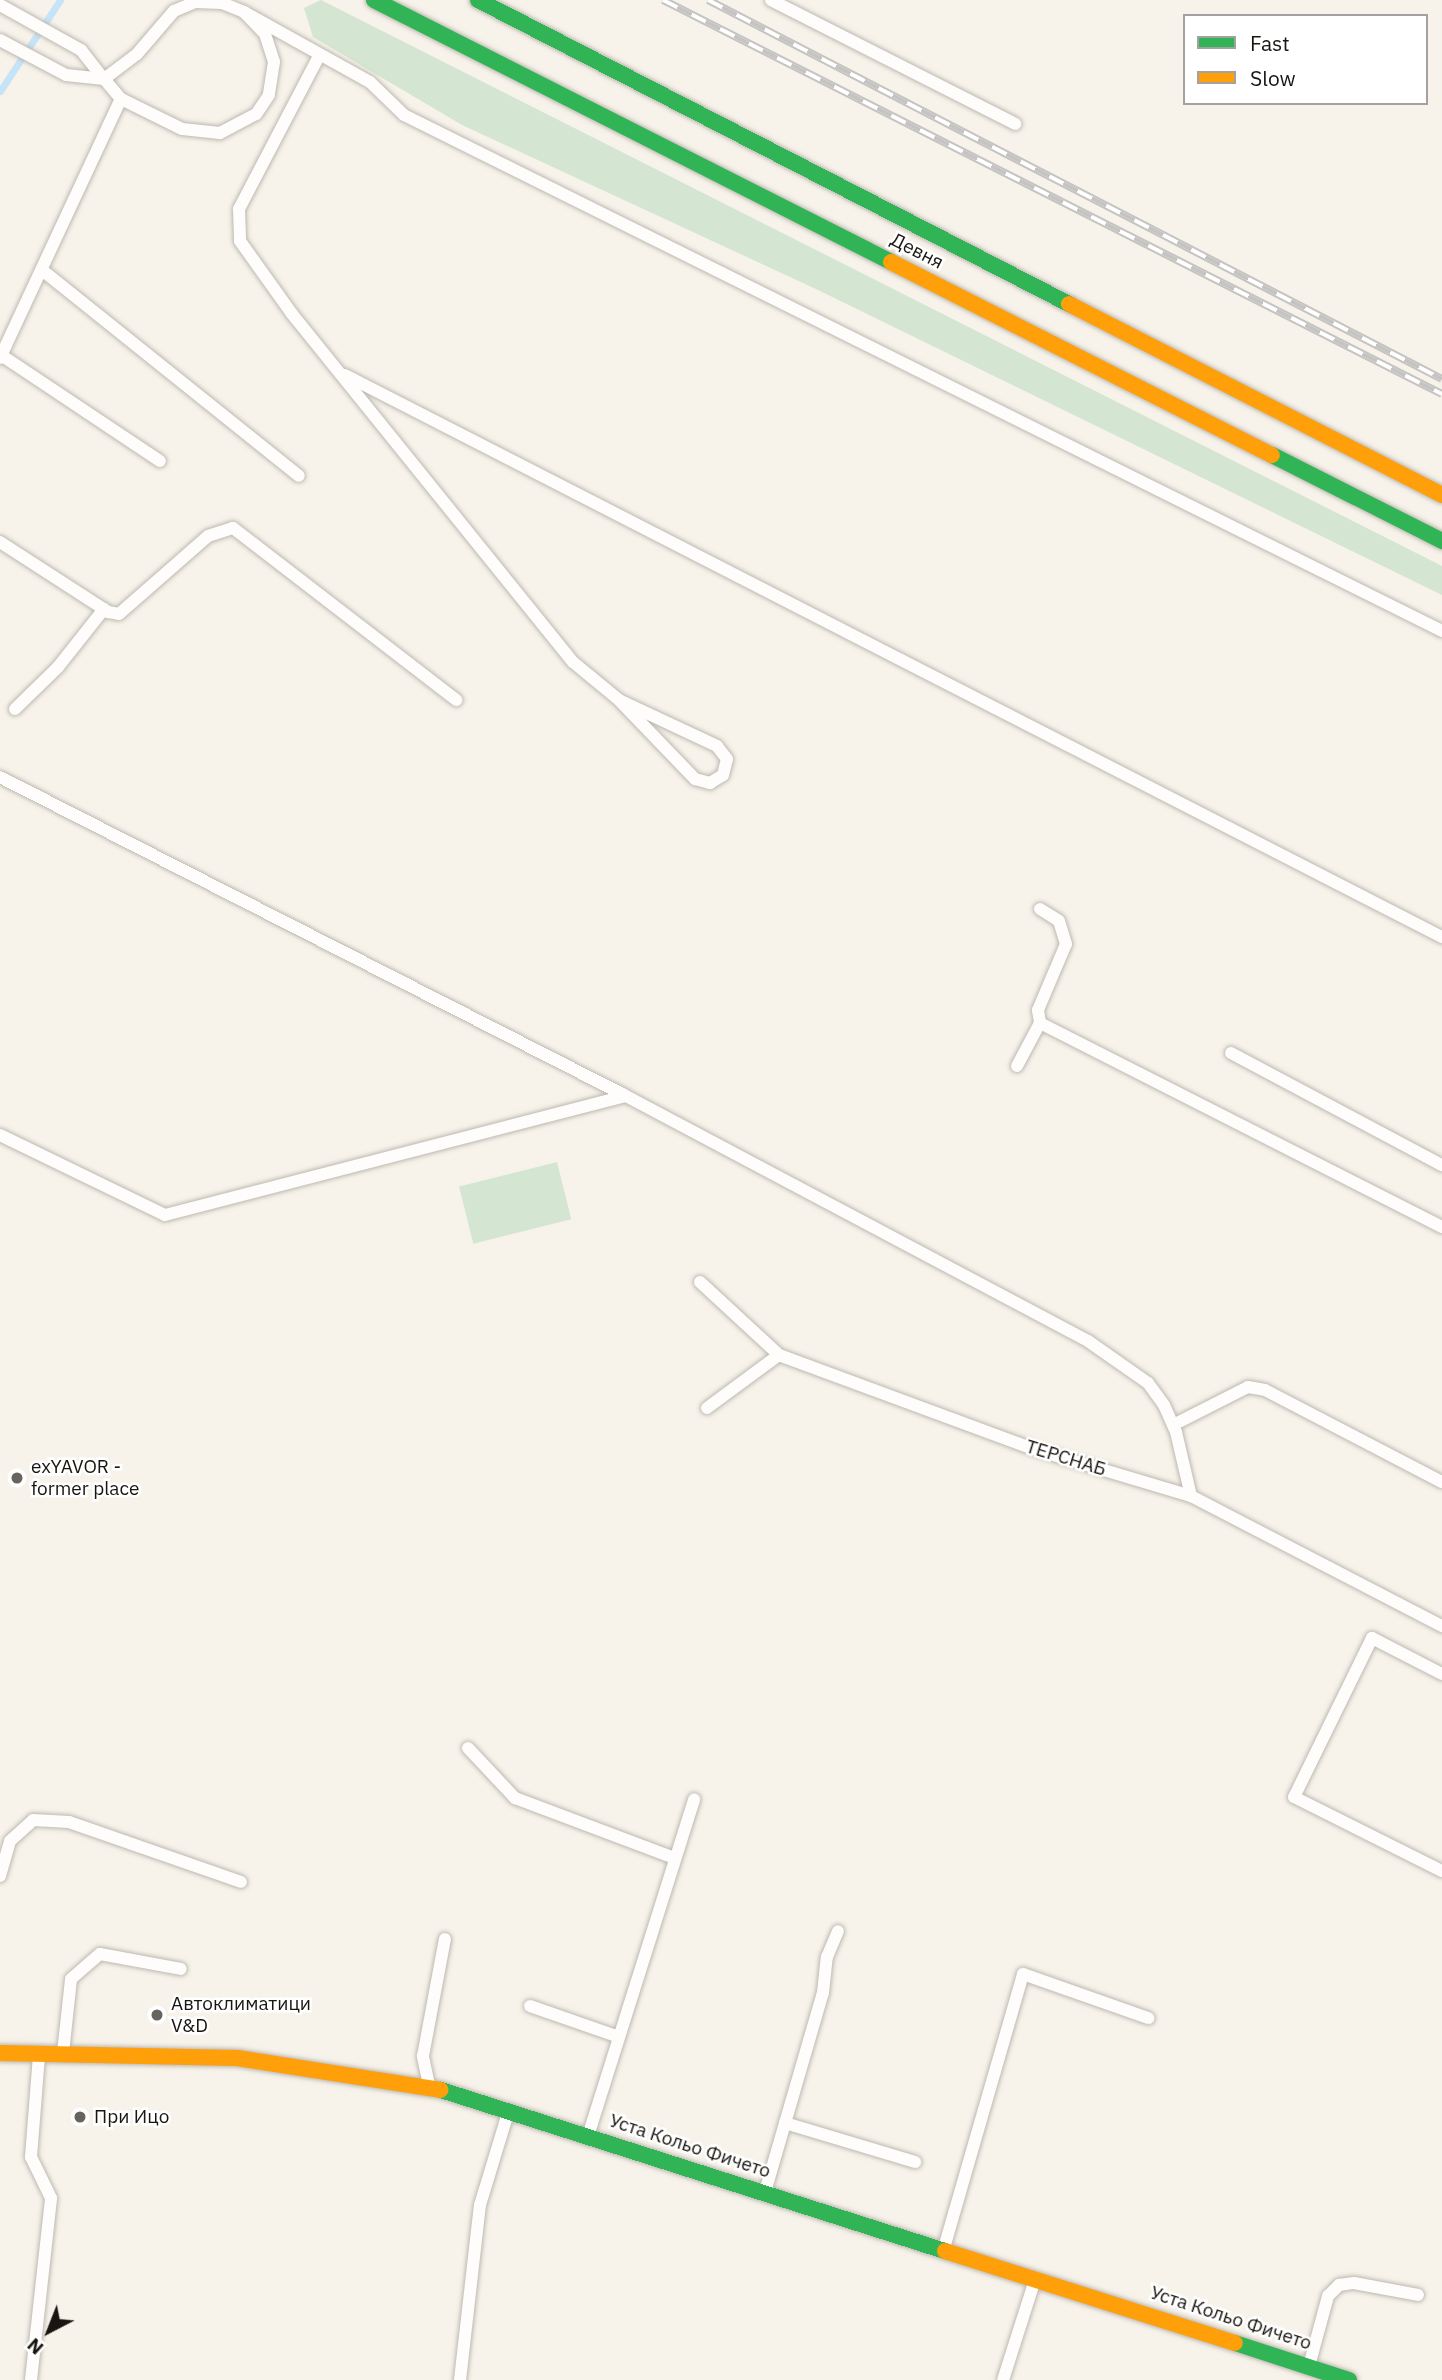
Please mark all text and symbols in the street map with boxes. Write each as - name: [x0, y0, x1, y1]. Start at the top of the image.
- legend: [1183, 14, 1428, 105]
- text: Fast: [1250, 29, 1290, 57]
- text: Slow: [1250, 64, 1296, 92]
- street label: Девня: [887, 228, 947, 274]
- street label: ТЕРСНАБ: [1023, 1435, 1109, 1481]
- place label: exYAVOR - former place: [31, 1456, 139, 1500]
- marker: exYAVOR - former place: [9, 1470, 25, 1486]
- place label: Автоклиматици V&D: [171, 1993, 311, 2037]
- marker: Автоклиматици V&D: [149, 2007, 165, 2023]
- place label: При Ицо: [94, 2106, 169, 2128]
- marker: При Ицо: [72, 2109, 88, 2125]
- street label: Уста Кольо Фичето: [606, 2109, 774, 2183]
- street label: Уста Кольо Фичето: [1147, 2281, 1315, 2355]
- north arrow: [14, 2296, 84, 2366]
- text: N: [22, 2333, 48, 2360]

